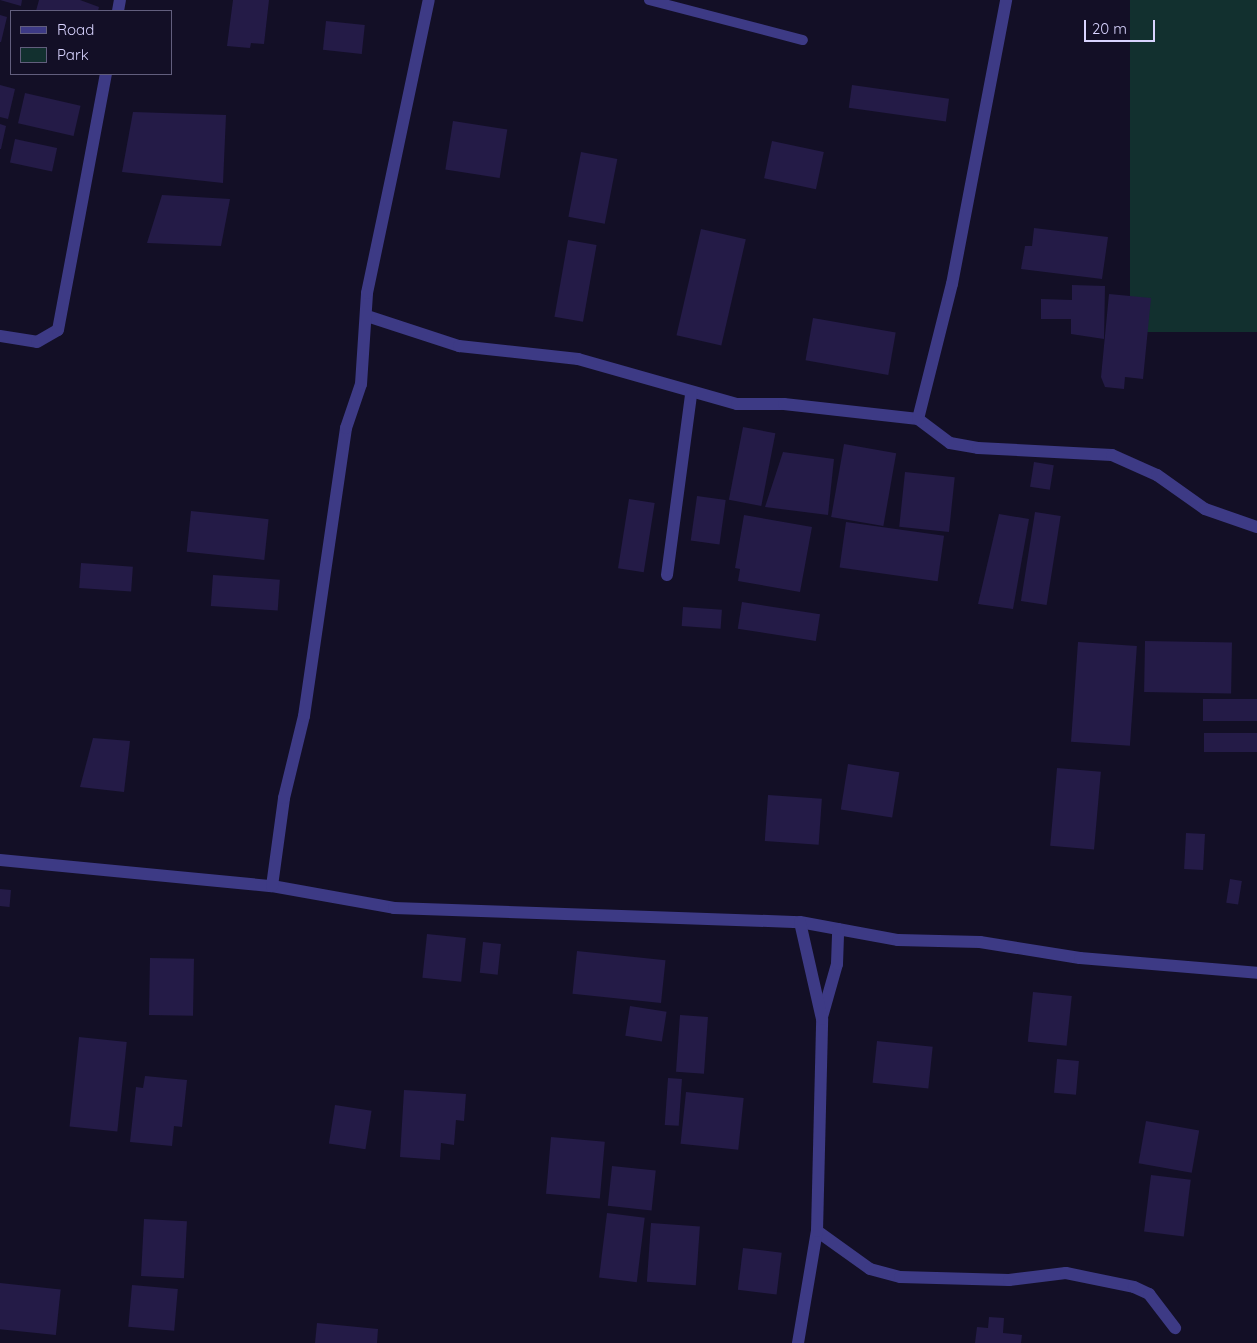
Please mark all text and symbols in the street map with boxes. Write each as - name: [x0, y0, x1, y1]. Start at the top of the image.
- legend: [10, 10, 172, 75]
- scale bar: [1087, 10, 1158, 42]
- text: 20 m: [1092, 19, 1127, 38]
- text: Road: [57, 20, 94, 39]
- text: Park: [57, 45, 89, 64]

